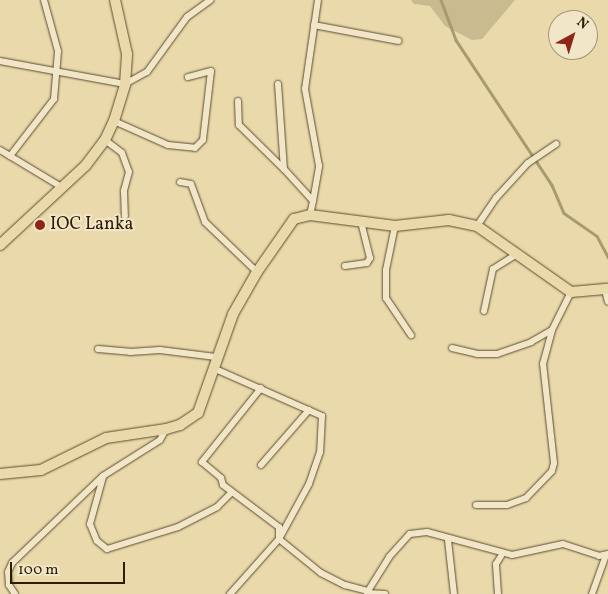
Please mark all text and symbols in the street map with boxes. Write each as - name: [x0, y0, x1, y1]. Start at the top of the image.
- north arrow: [548, 10, 598, 60]
- text: N: [572, 13, 592, 34]
- place label: IOC Lanka: [50, 214, 133, 236]
- marker: IOC Lanka: [34, 219, 46, 231]
- scale bar: [12, 552, 128, 584]
- text: 100 m: [18, 560, 58, 581]

